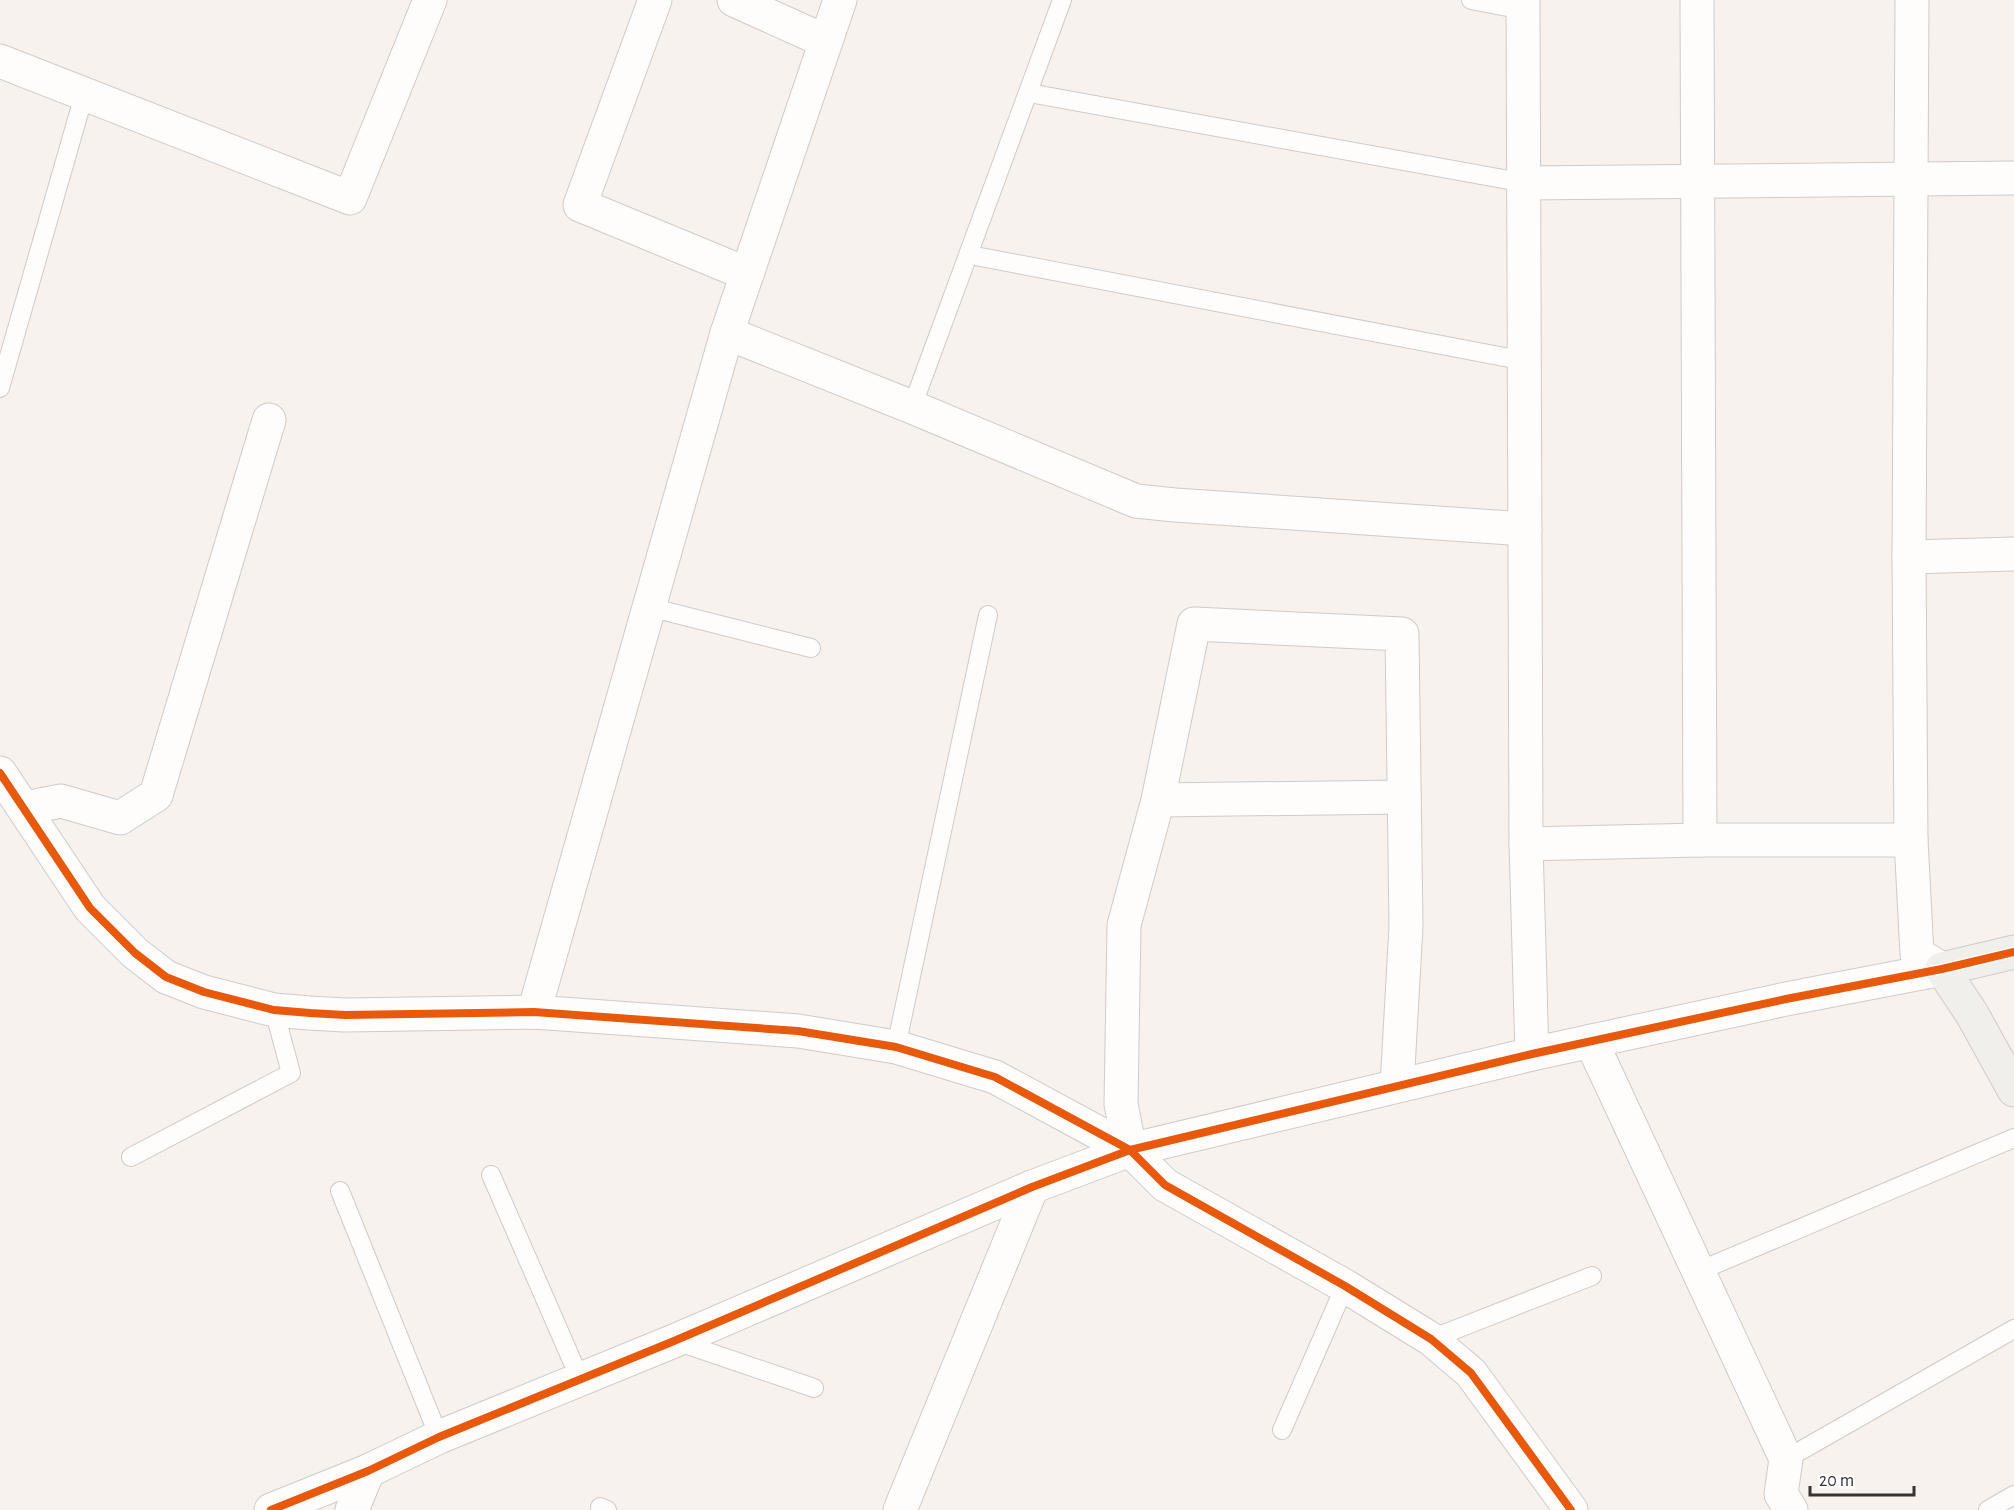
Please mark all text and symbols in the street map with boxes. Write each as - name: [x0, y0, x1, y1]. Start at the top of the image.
- scale bar: [1810, 1459, 1914, 1497]
- text: 20 m: [1819, 1472, 1854, 1490]

